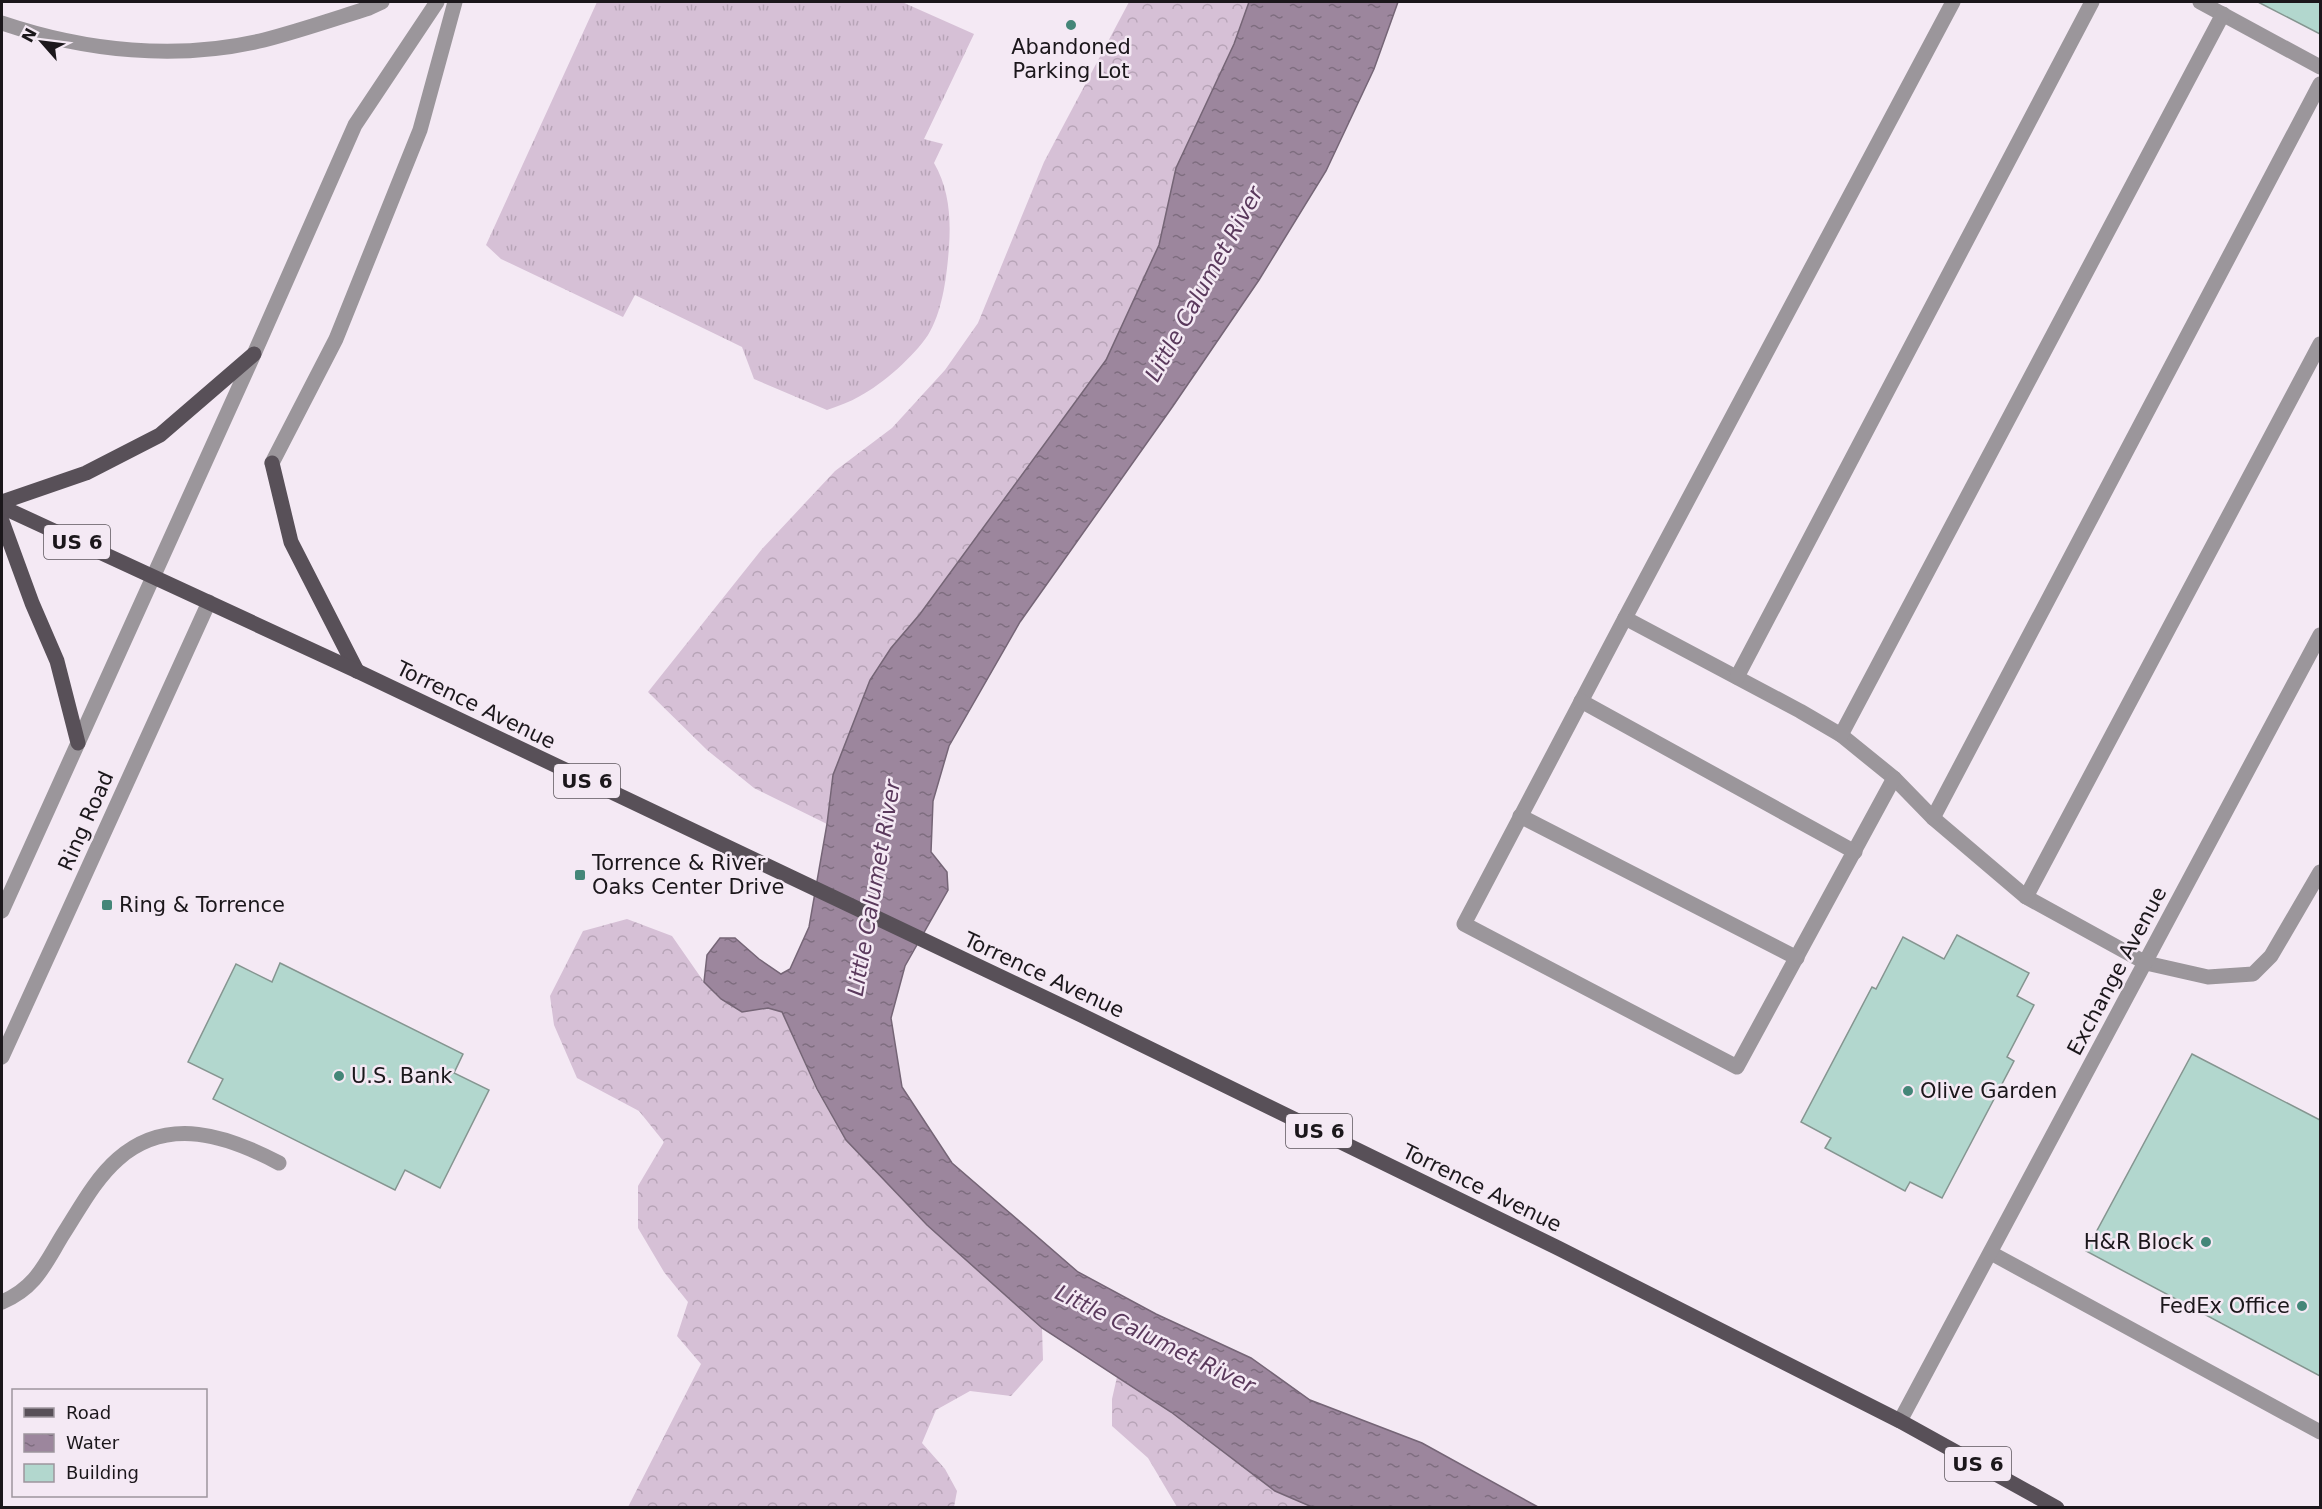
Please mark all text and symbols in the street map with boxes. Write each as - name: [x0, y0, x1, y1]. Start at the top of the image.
- north arrow: [12, 12, 72, 72]
- marker: Abandoned Parking Lot: [1064, 18, 1078, 32]
- text: N: [18, 25, 41, 46]
- place label: Abandoned Parking Lot: [1011, 35, 1131, 83]
- water label: Little Calumet River: [1140, 181, 1269, 386]
- road number: US 6: [44, 525, 110, 559]
- street label: Torrence Avenue: [392, 656, 559, 754]
- road number: US 6: [554, 764, 620, 798]
- street label: Ring Road: [53, 768, 119, 874]
- water label: Little Calumet River: [843, 776, 906, 998]
- place label: Torrence & River Oaks Center Drive: [591, 851, 785, 899]
- marker: Torrence & River Oaks Center Drive: [573, 868, 587, 882]
- street label: Exchange Avenue: [2062, 883, 2172, 1059]
- place label: Ring & Torrence: [119, 893, 285, 917]
- marker: Ring & Torrence: [100, 898, 114, 912]
- street label: Torrence Avenue: [959, 927, 1128, 1023]
- place label: U.S. Bank: [351, 1064, 453, 1088]
- marker: U.S. Bank: [332, 1069, 346, 1083]
- place label: Olive Garden: [1920, 1079, 2057, 1103]
- marker: Olive Garden: [1901, 1084, 1915, 1098]
- road number: US 6: [1286, 1114, 1352, 1148]
- street label: Torrence Avenue: [1398, 1139, 1565, 1237]
- place label: H&R Block: [2084, 1230, 2195, 1254]
- marker: H&R Block: [2199, 1235, 2213, 1249]
- water label: Little Calumet River: [1051, 1280, 1261, 1399]
- place label: FedEx Office: [2159, 1294, 2290, 1318]
- marker: FedEx Office: [2295, 1299, 2309, 1313]
- legend: [12, 1389, 207, 1497]
- text: Road: [66, 1402, 111, 1423]
- text: Water: [66, 1432, 120, 1453]
- road number: US 6: [1945, 1447, 2011, 1481]
- text: Building: [66, 1462, 139, 1483]

